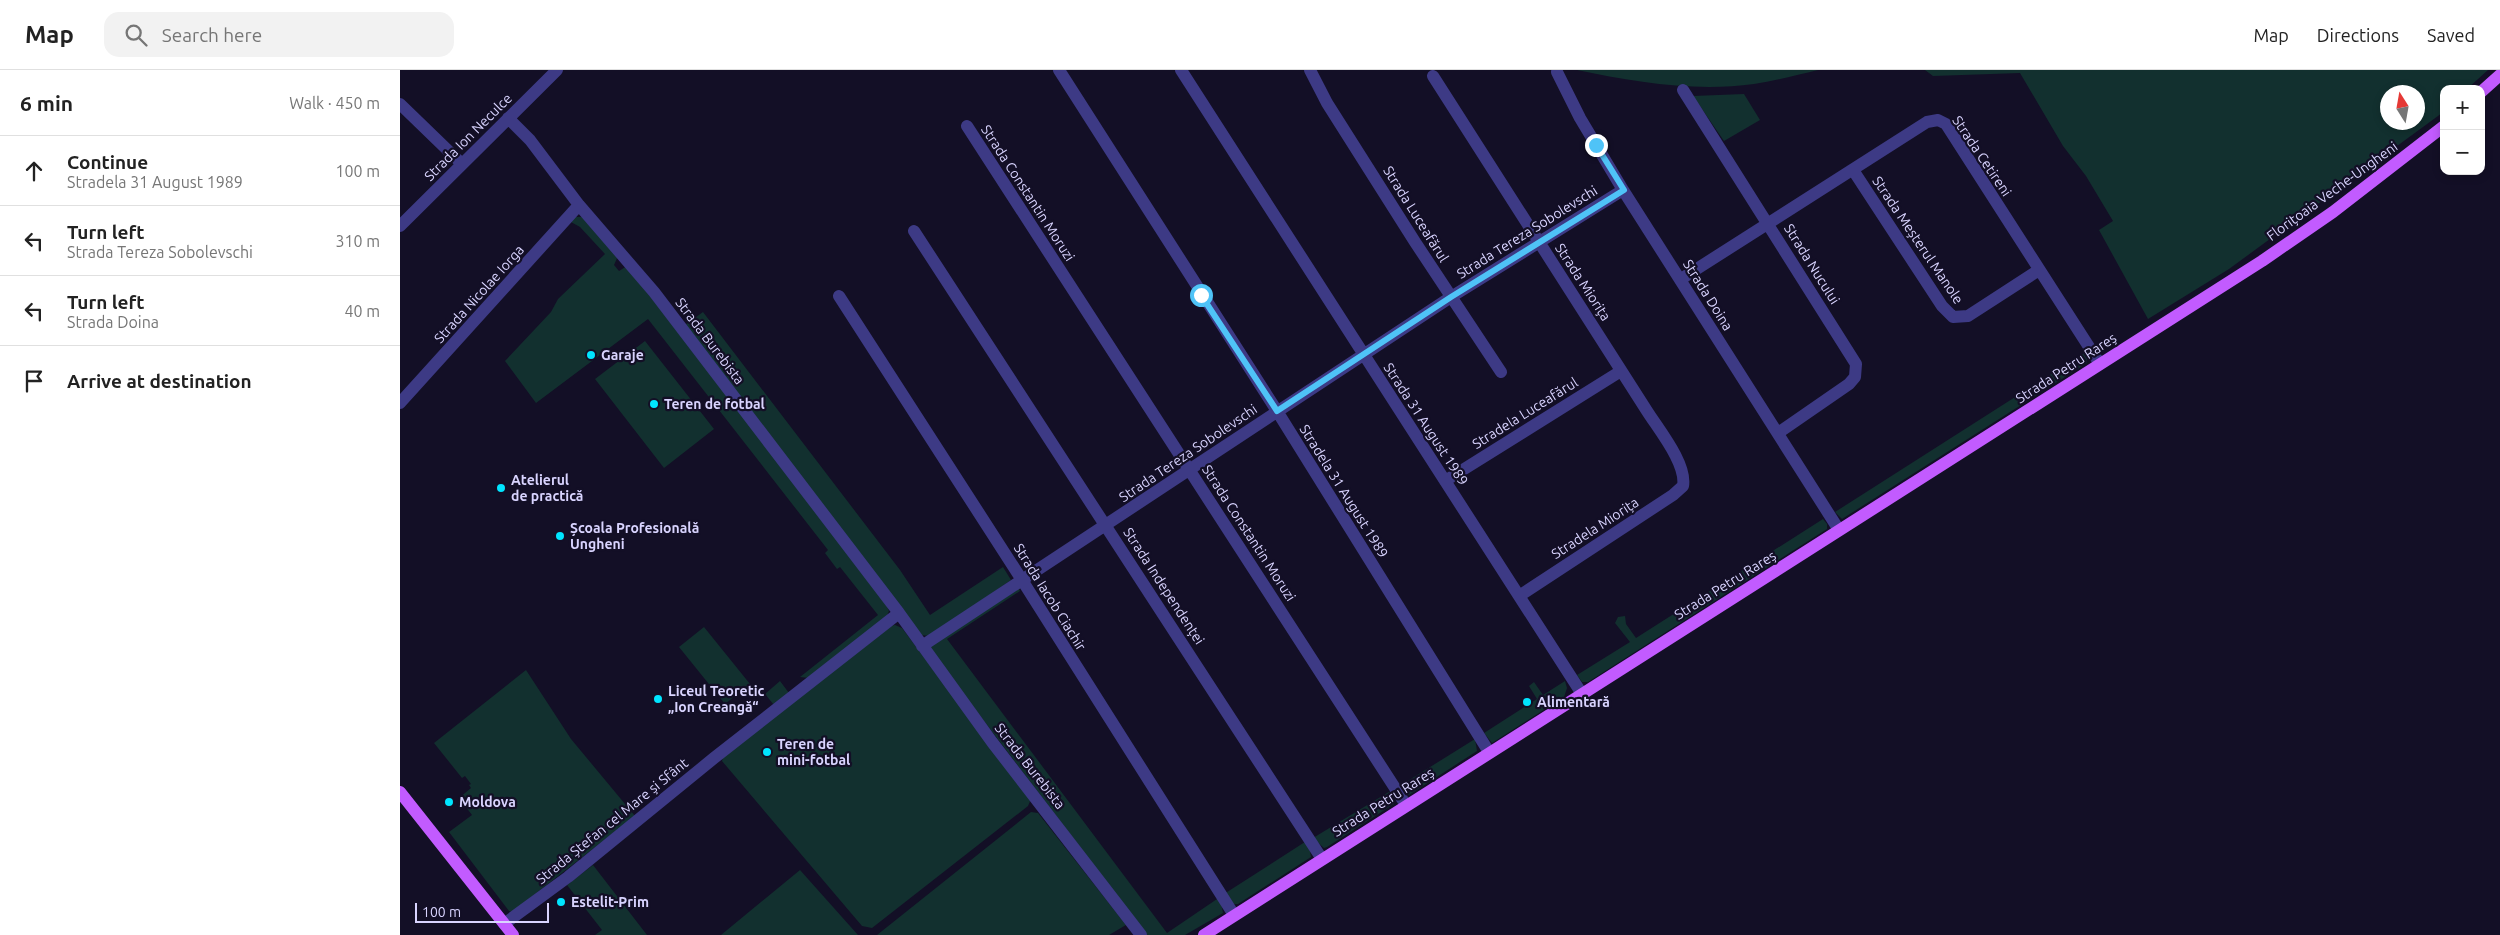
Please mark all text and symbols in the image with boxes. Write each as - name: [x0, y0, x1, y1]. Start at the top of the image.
- search box: [104, 12, 454, 57]
- text: Map: [25, 21, 74, 48]
- icon: search: [122, 21, 150, 49]
- text: Search here: [162, 24, 262, 46]
- text: Map: [2253, 25, 2289, 45]
- text: Directions: [2317, 25, 2399, 45]
- text: Saved: [2427, 25, 2475, 45]
- north arrow: [2380, 85, 2425, 130]
- map controls: [2440, 85, 2485, 175]
- button: +: [2440, 85, 2485, 130]
- street label: Strada Ion Neculce: [421, 90, 515, 184]
- text: 6 min: [20, 91, 73, 115]
- text: Walk · 450 m: [289, 94, 380, 112]
- street label: Strada Cetireni: [1949, 113, 2015, 199]
- street label: Strada Constantin Moruzi: [978, 122, 1078, 264]
- button: −: [2440, 130, 2485, 175]
- route end: [1585, 134, 1608, 157]
- street label: Florițoaia Veche-Ungheni: [2263, 138, 2401, 244]
- text: Continue: [67, 151, 148, 173]
- icon: ahead: [20, 157, 48, 185]
- text: 100 m: [335, 162, 380, 180]
- street label: Strada Luceafărul: [1380, 163, 1452, 265]
- text: Stradela 31 August 1989: [67, 173, 243, 191]
- street label: Strada Meșterul Manole: [1869, 173, 1967, 307]
- street label: Strada Tereza Sobolevschi: [1454, 182, 1600, 282]
- text: Turn left: [67, 221, 145, 243]
- street label: Strada Nucului: [1781, 221, 1843, 307]
- icon: left: [20, 227, 48, 255]
- text: 310 m: [335, 232, 380, 250]
- street label: Strada Miorița: [1552, 240, 1614, 324]
- street label: Strada Nicolae Iorga: [431, 242, 527, 346]
- text: Strada Tereza Sobolevschi: [67, 243, 253, 261]
- street label: Strada Doina: [1680, 257, 1736, 333]
- route start: [1190, 284, 1213, 307]
- text: Turn left: [67, 291, 145, 313]
- street label: Strada Burebista: [672, 295, 748, 387]
- icon: left: [20, 297, 48, 325]
- text: 40 m: [344, 302, 380, 320]
- text: Strada Doina: [67, 313, 159, 331]
- street label: Strada Petru Rareș: [2013, 330, 2119, 406]
- place label: Garaje: [601, 347, 644, 363]
- marker: Garaje: [585, 349, 597, 361]
- street label: Strada 31 August 1989: [1381, 360, 1471, 488]
- icon: arrive: [20, 367, 48, 395]
- text: Arrive at destination: [67, 370, 252, 392]
- street label: Stradela Luceafărul: [1469, 374, 1581, 452]
- place label: Teren de fotbal: [664, 396, 765, 412]
- marker: Teren de fotbal: [648, 398, 660, 410]
- street label: Strada Tereza Sobolevschi: [1116, 401, 1260, 505]
- street label: Stradela 31 August 1989: [1296, 422, 1392, 560]
- street label: Strada Constantin Moruzi: [1199, 462, 1299, 604]
- place label: Atelierul de practică: [511, 472, 583, 504]
- marker: Atelierul de practică: [495, 482, 507, 494]
- street label: Stradela Miorița: [1549, 494, 1641, 562]
- place label: Școala Profesională Ungheni: [570, 520, 699, 552]
- street label: Strada Independenței: [1120, 525, 1208, 647]
- marker: Școala Profesională Ungheni: [554, 530, 566, 542]
- street label: Strada Iacob Ciachir: [1011, 541, 1090, 654]
- street label: Strada Petru Rareș: [1671, 547, 1779, 623]
- place label: Liceul Teoretic „Ion Creangă“: [668, 683, 765, 715]
- marker: Liceul Teoretic „Ion Creangă“: [652, 693, 664, 705]
- place label: Alimentară: [1537, 694, 1610, 710]
- marker: Alimentară: [1521, 696, 1533, 708]
- street label: Strada Burebista: [992, 720, 1068, 812]
- place label: Teren de mini-fotbal: [777, 736, 850, 768]
- marker: Teren de mini-fotbal: [761, 746, 773, 758]
- street label: Strada Ștefan cel Mare și Sfânt: [533, 754, 692, 887]
- street label: Strada Petru Rareș: [1329, 764, 1437, 840]
- place label: Moldova: [459, 794, 516, 810]
- marker: Moldova: [443, 796, 455, 808]
- place label: Estelit-Prim: [571, 894, 649, 910]
- marker: Estelit-Prim: [555, 896, 567, 908]
- scale bar: [415, 900, 549, 923]
- text: 100 m: [422, 904, 461, 920]

